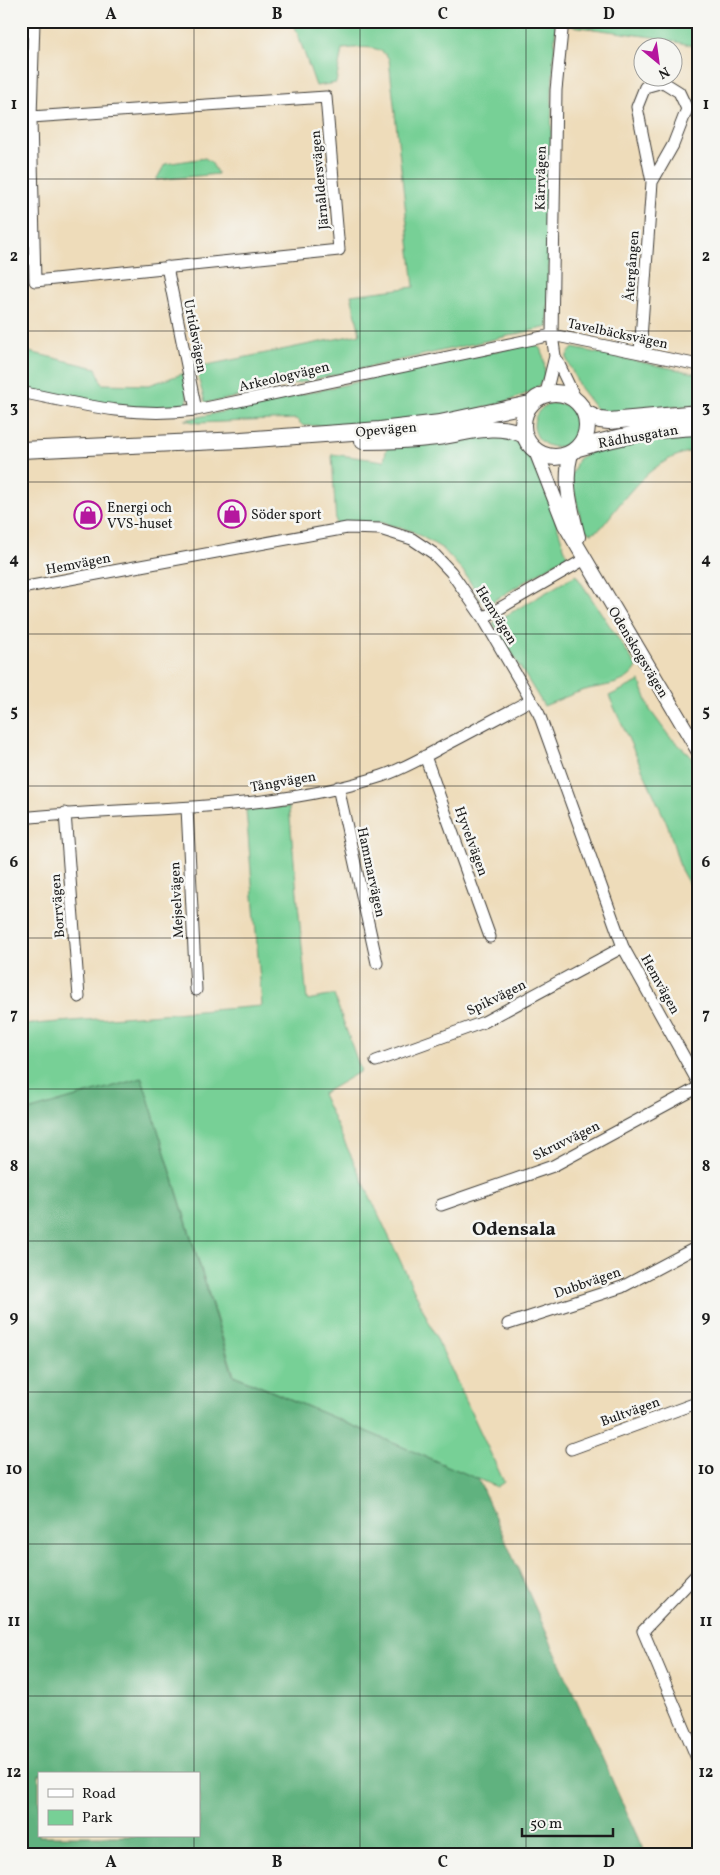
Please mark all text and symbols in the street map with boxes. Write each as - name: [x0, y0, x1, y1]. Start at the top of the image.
- text: A: [105, 4, 117, 26]
- text: B: [272, 4, 283, 26]
- text: C: [438, 4, 448, 26]
- text: D: [603, 4, 615, 26]
- north arrow: [632, 38, 682, 88]
- text: N: [655, 61, 673, 83]
- text: 1: [11, 94, 17, 116]
- text: 1: [703, 94, 709, 116]
- street label: Järnåldersvägen: [307, 129, 334, 230]
- street label: Kärrvägen: [531, 146, 552, 211]
- street label: Återgången: [621, 230, 644, 302]
- text: 2: [10, 246, 18, 268]
- text: 2: [702, 246, 710, 268]
- street label: Urtidsvägen: [178, 298, 211, 375]
- street label: Tavelbäcksvägen: [566, 315, 670, 354]
- street label: Arkeologvägen: [237, 358, 331, 397]
- text: 3: [10, 397, 18, 419]
- text: 3: [702, 397, 710, 419]
- street label: Opevägen: [355, 418, 417, 443]
- street label: Rådhusgatan: [597, 421, 680, 454]
- place label: Energi och VVS-huset: [107, 499, 173, 534]
- shop icon: Söder sport: [217, 499, 247, 529]
- shop icon: Energi och VVS-huset: [73, 500, 103, 530]
- place label: Söder sport: [251, 506, 322, 525]
- text: 4: [9, 549, 19, 571]
- street label: Hemvägen: [44, 549, 112, 580]
- text: 4: [701, 549, 711, 571]
- street label: Hemvägen: [470, 583, 521, 649]
- street label: Odenskogsvägen: [603, 604, 672, 702]
- text: 5: [10, 701, 18, 723]
- text: 5: [702, 701, 710, 723]
- street label: Tångvägen: [249, 767, 318, 798]
- street label: Hyvelvägen: [449, 804, 492, 879]
- street label: Hammarvägen: [352, 826, 389, 919]
- text: 6: [10, 852, 19, 874]
- text: 6: [702, 852, 711, 874]
- street label: Mejselvägen: [166, 861, 189, 939]
- street label: Borrvägen: [47, 873, 70, 939]
- street label: Hemvägen: [635, 951, 684, 1018]
- street label: Spikvägen: [464, 976, 530, 1021]
- text: 7: [10, 1004, 18, 1026]
- text: 7: [702, 1004, 710, 1026]
- street label: Skruvvägen: [530, 1117, 603, 1166]
- text: 8: [10, 1156, 18, 1178]
- text: 8: [702, 1156, 710, 1178]
- district label: Odensala: [472, 1217, 556, 1243]
- street label: Dubbvägen: [551, 1263, 624, 1304]
- text: 9: [10, 1307, 19, 1329]
- text: 9: [702, 1307, 711, 1329]
- street label: Bultvägen: [598, 1393, 663, 1432]
- text: 10: [6, 1459, 22, 1481]
- text: 10: [698, 1459, 714, 1481]
- text: 11: [8, 1611, 20, 1633]
- text: 11: [700, 1611, 712, 1633]
- text: 12: [7, 1762, 21, 1784]
- text: 12: [699, 1762, 713, 1784]
- legend: [38, 1772, 200, 1838]
- text: Road: [82, 1784, 116, 1805]
- scale bar: [522, 1805, 614, 1837]
- text: Park: [82, 1808, 113, 1829]
- text: 50 m: [530, 1814, 562, 1835]
- text: A: [105, 1852, 117, 1874]
- text: B: [272, 1852, 283, 1874]
- text: C: [438, 1852, 448, 1874]
- text: D: [603, 1852, 615, 1874]

